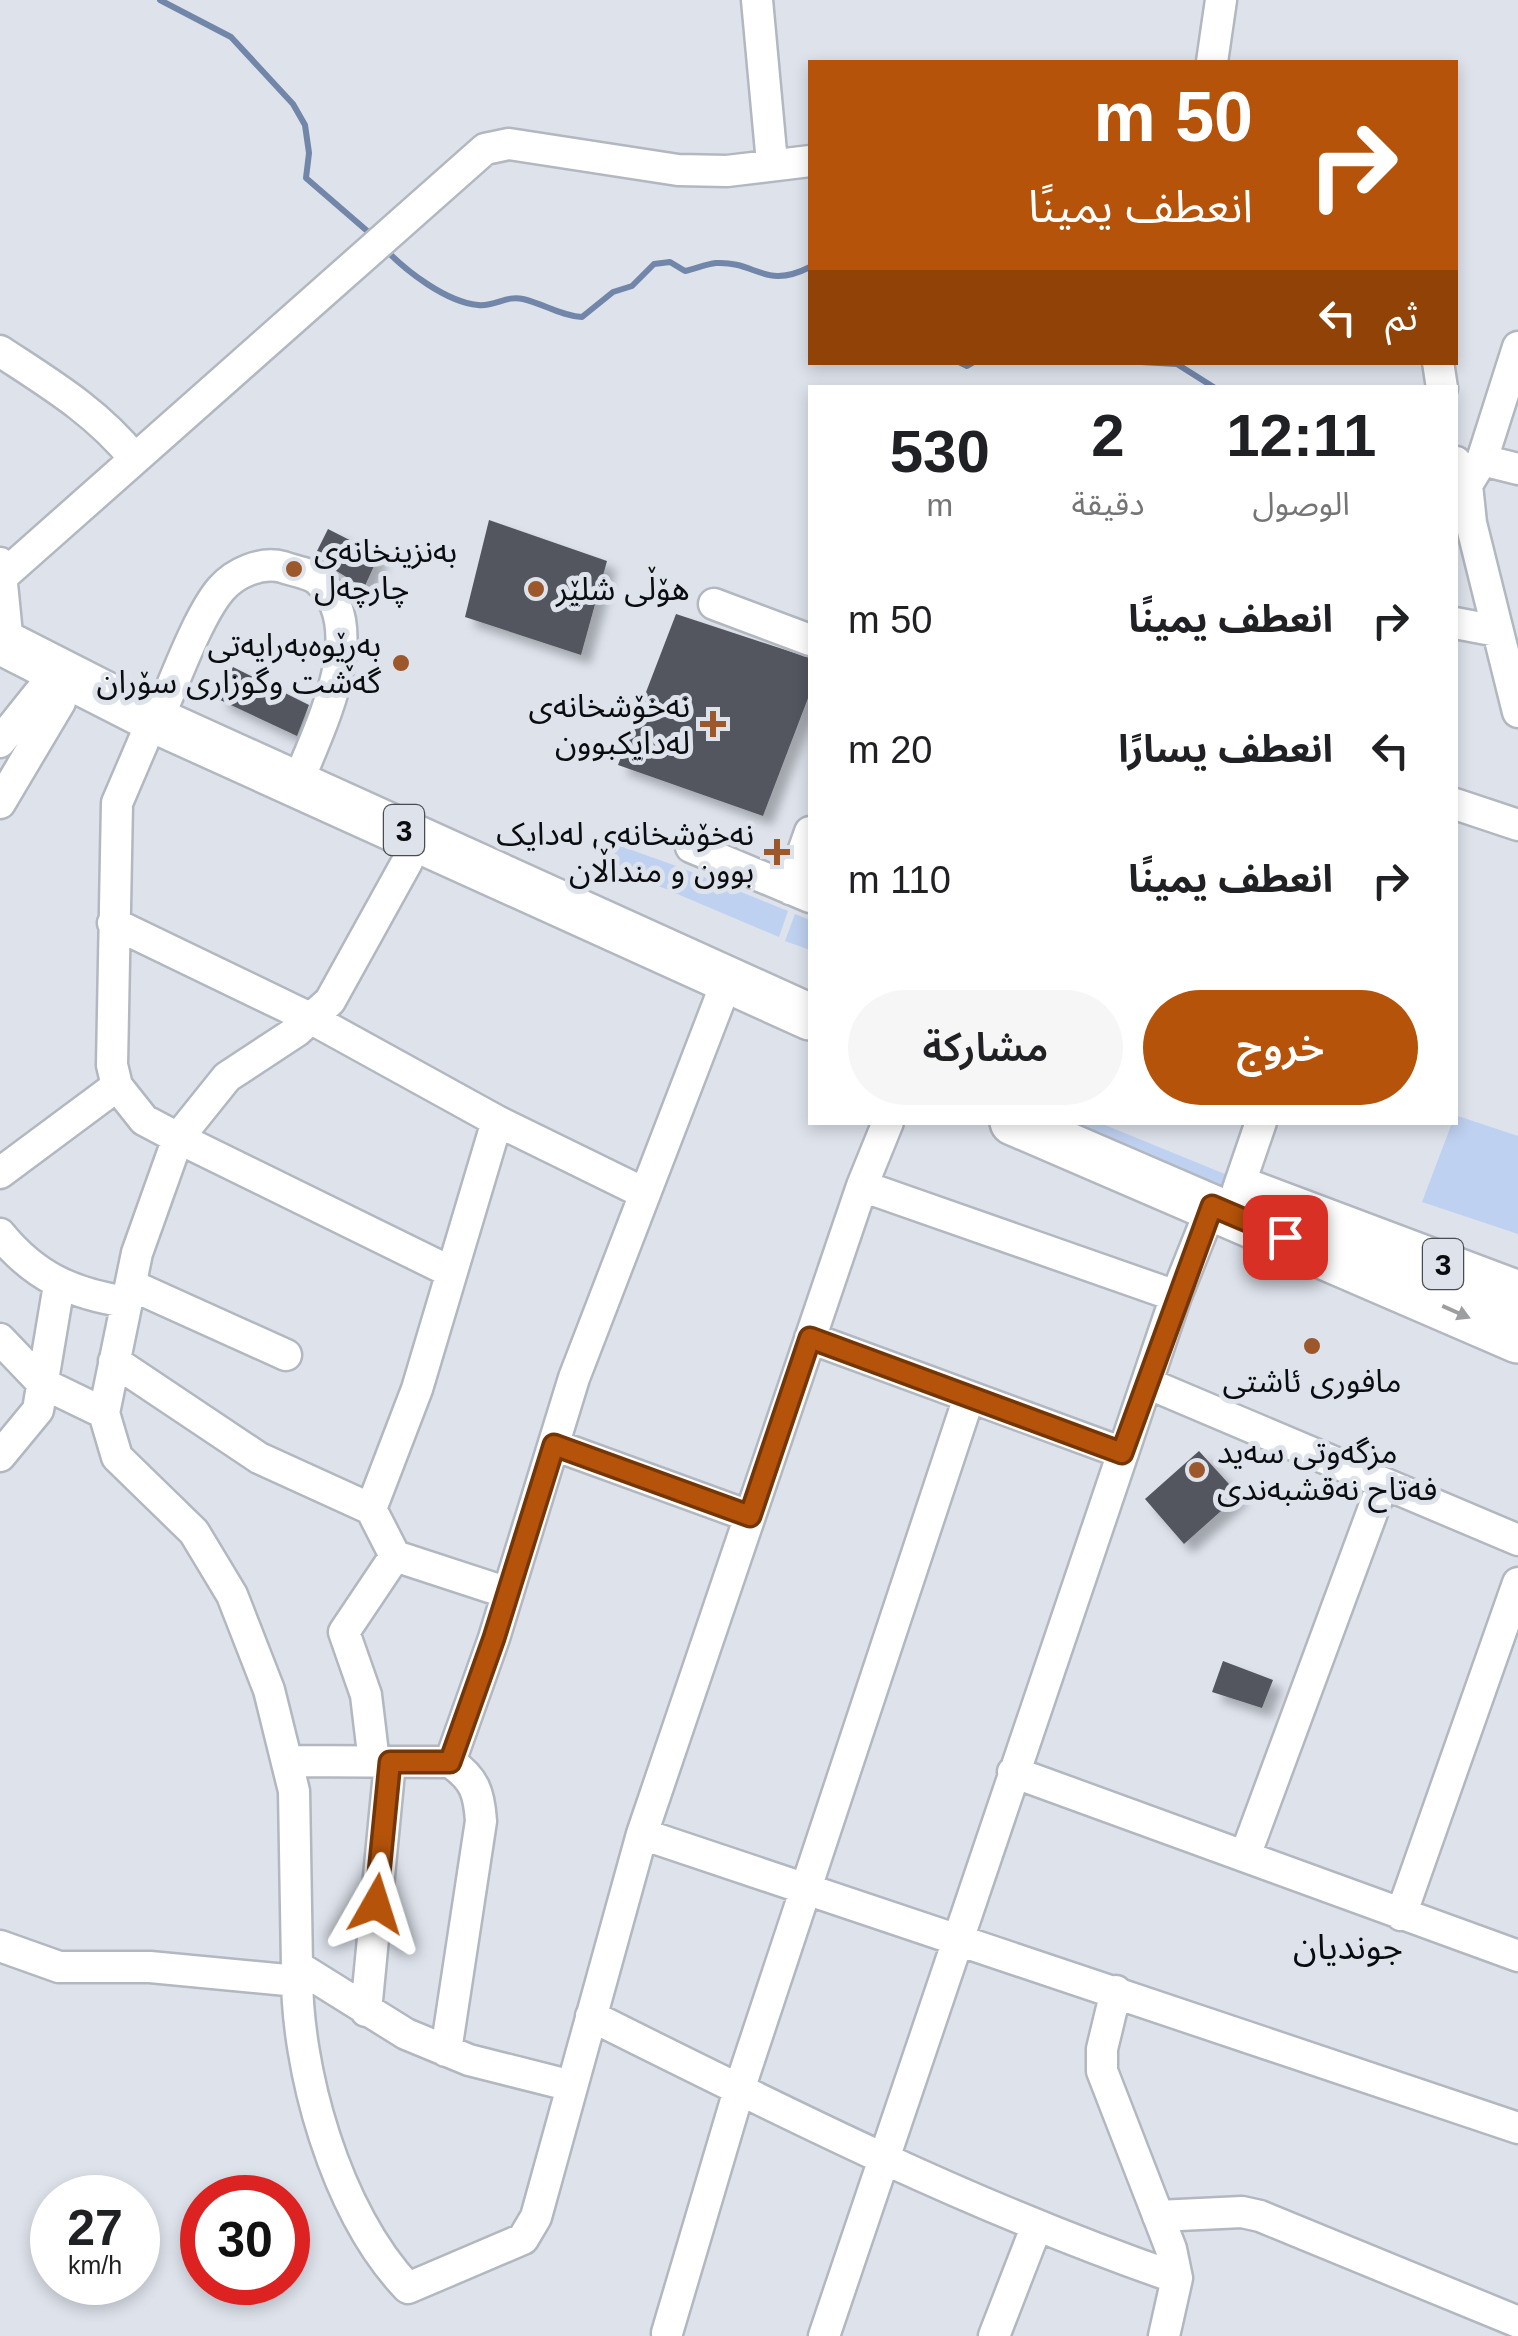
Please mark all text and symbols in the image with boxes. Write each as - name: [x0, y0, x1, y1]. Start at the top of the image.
- text: 50 m: [1093, 78, 1253, 156]
- icon: right: [1288, 100, 1418, 230]
- text: انعطف يمينًا: [1028, 181, 1253, 232]
- icon: left: [1310, 290, 1365, 345]
- text: ثم: [1385, 296, 1418, 338]
- text: 2: [1091, 402, 1125, 469]
- text: 12:11: [1226, 402, 1376, 469]
- text: 530: [890, 418, 990, 485]
- text: دقيقة: [1072, 486, 1144, 522]
- text: الوصول: [1253, 486, 1350, 522]
- text: m: [926, 487, 953, 523]
- place label: بەنزینخانەی چارچەل: [314, 533, 457, 608]
- marker: بەنزینخانەی چارچەل: [283, 558, 305, 580]
- place label: هۆڵی شلێر: [555, 566, 690, 608]
- marker: هۆڵی شلێر: [525, 578, 547, 600]
- icon: right: [1363, 593, 1418, 648]
- text: انعطف يمينًا: [1128, 598, 1333, 640]
- text: 50 m: [848, 599, 933, 641]
- place label: بەڕێوەبەرایەتی گەشت وگوزاری سۆران: [97, 627, 382, 701]
- marker: بەڕێوەبەرایەتی گەشت وگوزاری سۆران: [390, 652, 412, 674]
- place label: نەخۆشخانەی لەدایکبوون: [529, 688, 690, 762]
- marker: نەخۆشخانەی لەدایکبوون: [700, 711, 726, 737]
- icon: left: [1363, 723, 1418, 778]
- text: انعطف يسارًا: [1118, 728, 1333, 770]
- text: 20 m: [848, 729, 933, 771]
- road number: 3: [384, 805, 424, 855]
- place label: نەخۆشخانەی لەدایک بوون و منداڵان: [496, 816, 754, 890]
- marker: نەخۆشخانەی لەدایک بوون و منداڵان: [764, 839, 790, 865]
- icon: right: [1363, 853, 1418, 908]
- text: انعطف يمينًا: [1128, 858, 1333, 900]
- text: 110 m: [848, 859, 951, 901]
- button: مشاركة: [848, 990, 1123, 1105]
- button: خروج: [1143, 990, 1418, 1105]
- pin: [1243, 1195, 1328, 1280]
- icon: arrive: [1258, 1210, 1313, 1265]
- road number: 3: [1423, 1239, 1463, 1289]
- one-way arrow: [1441, 1304, 1471, 1320]
- marker: مافوری ئاشتی: [1301, 1335, 1323, 1357]
- place label: مافوری ئاشتی: [1223, 1363, 1401, 1400]
- place label: مزگەوتی سەید فەتاح نەقشبەندی: [1217, 1434, 1437, 1513]
- marker: مزگەوتی سەید فەتاح نەقشبەندی: [1186, 1459, 1208, 1481]
- position arrow: [324, 1852, 428, 1956]
- district label: جوندیان: [1293, 1927, 1403, 1967]
- speed limit sign: 30: [180, 2175, 310, 2305]
- text: 27: [67, 2200, 123, 2256]
- text: km/h: [68, 2251, 122, 2279]

